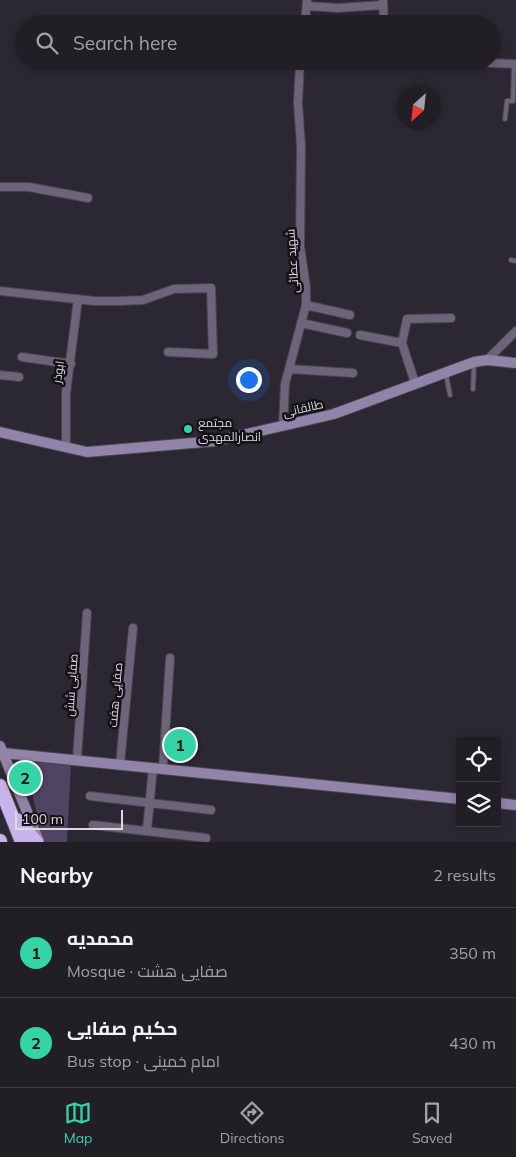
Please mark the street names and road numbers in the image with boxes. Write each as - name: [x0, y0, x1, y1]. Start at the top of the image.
- street label: شهید عطائی: [282, 228, 302, 294]
- street label: ابوذر: [49, 360, 67, 385]
- street label: طالقانی: [281, 396, 325, 420]
- street label: صفایی شش: [61, 653, 81, 717]
- street label: صفایی هفت: [105, 662, 125, 728]

